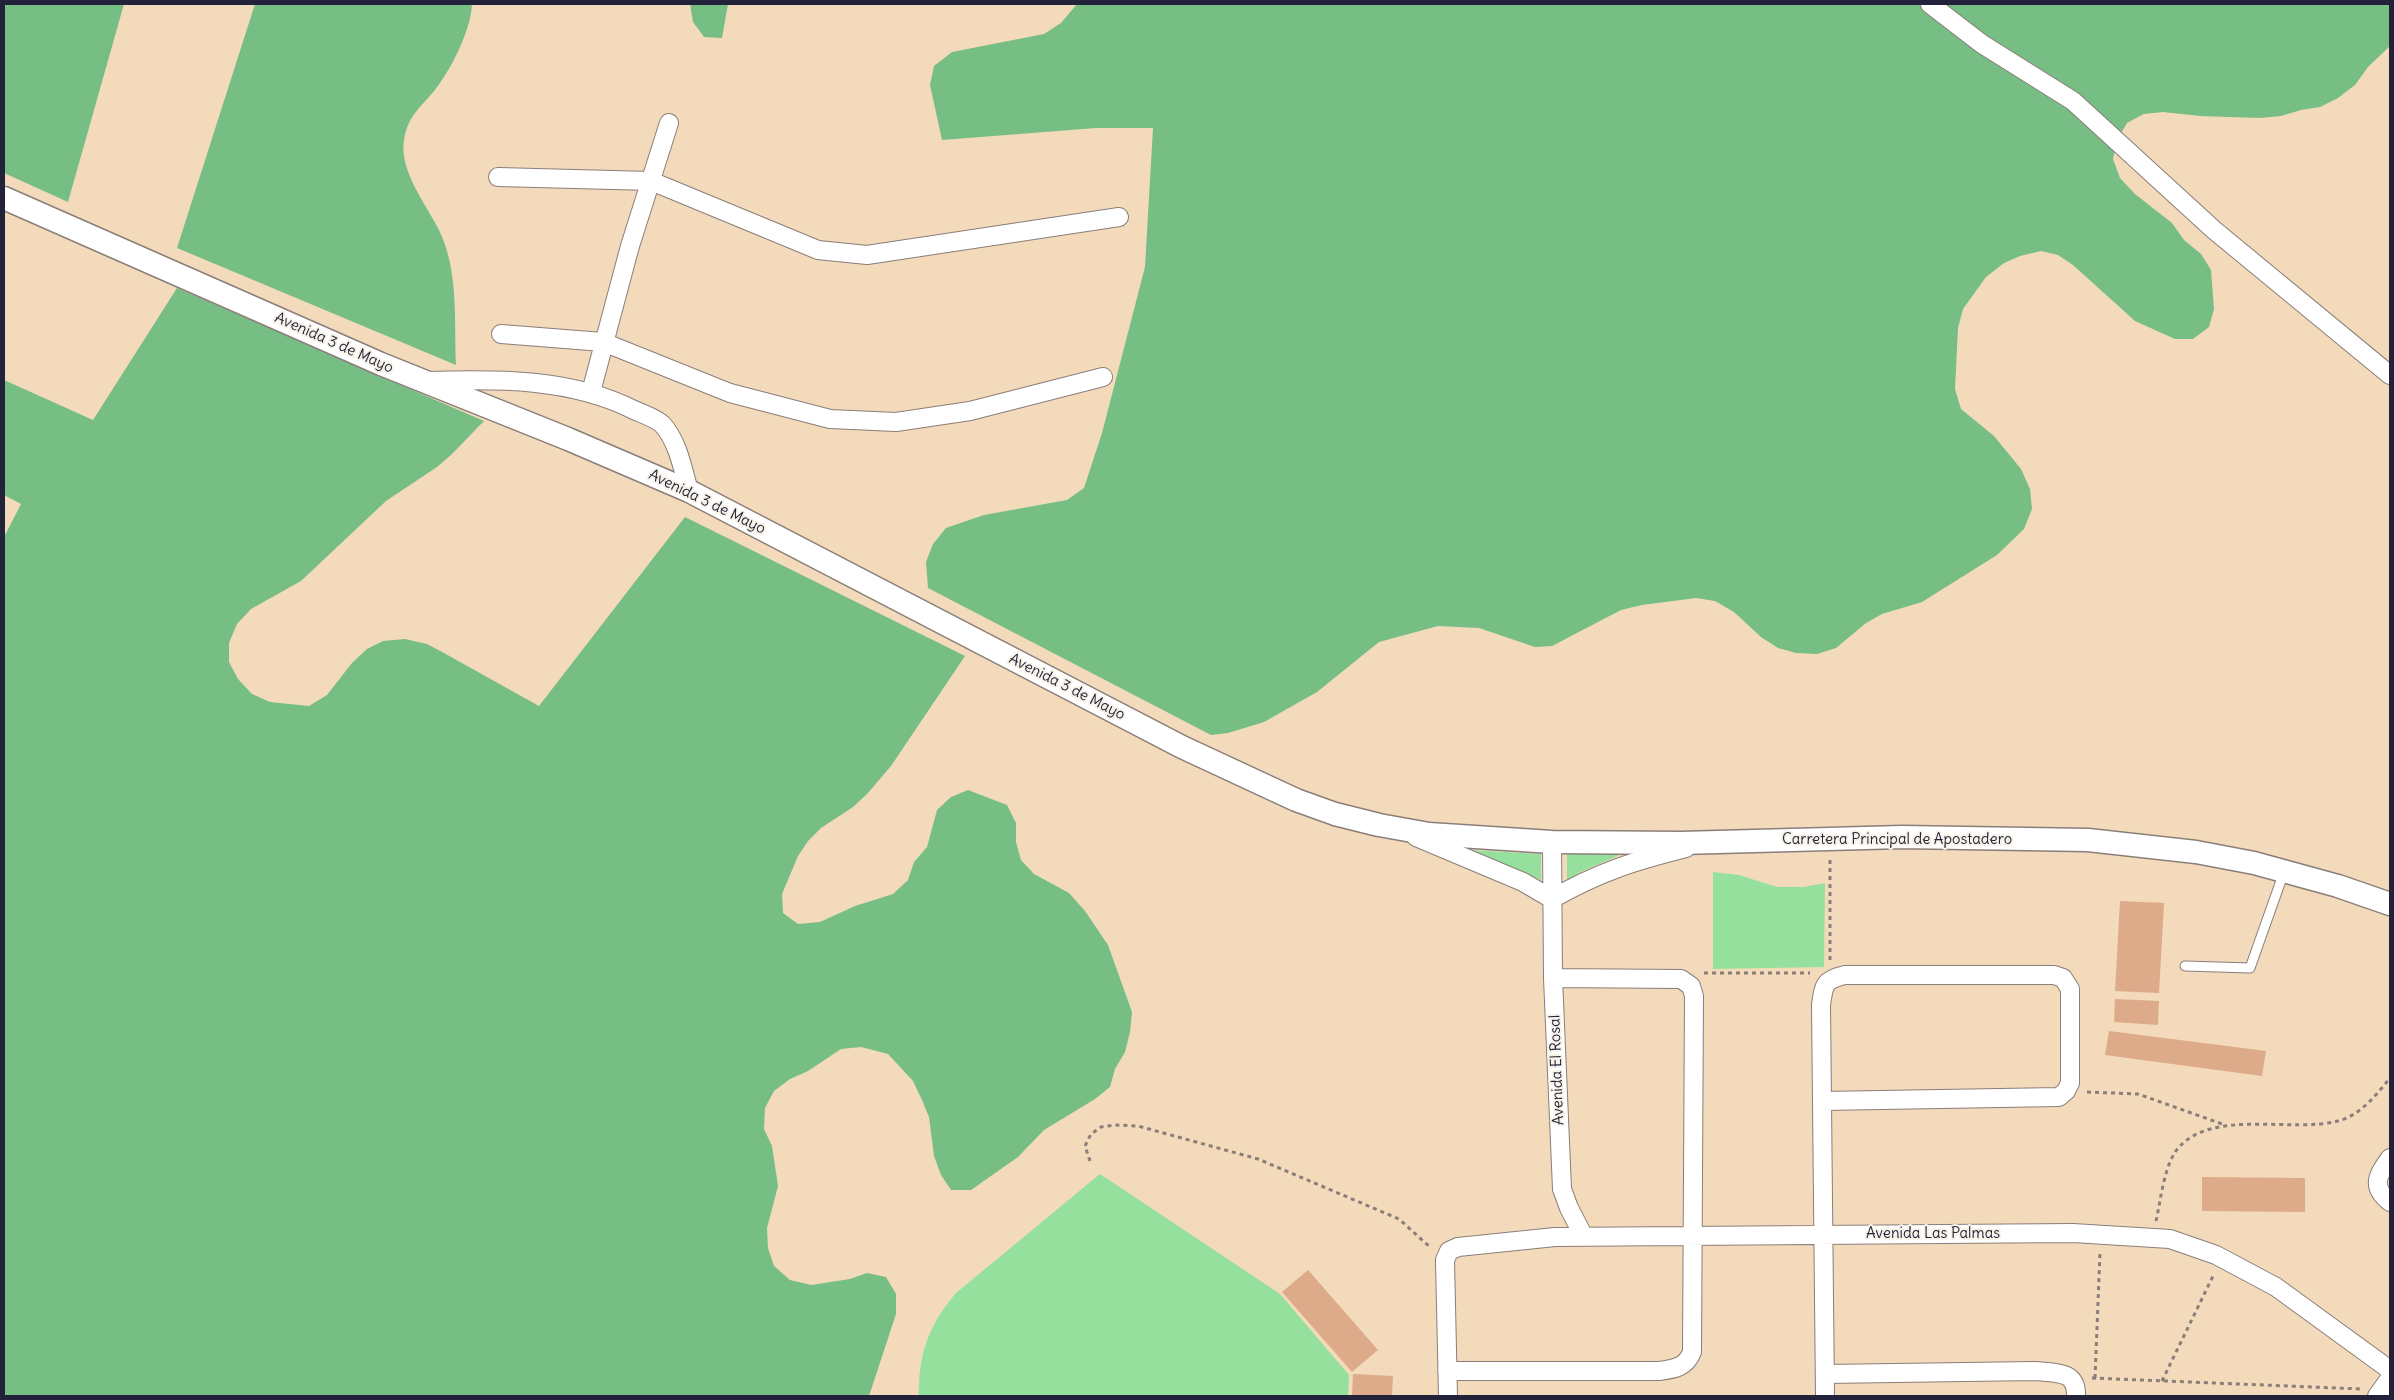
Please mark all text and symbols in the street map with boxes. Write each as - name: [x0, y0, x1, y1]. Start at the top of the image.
- street label: Avenida 3 de Mayo: [272, 309, 396, 377]
- street label: Avenida 3 de Mayo: [646, 466, 768, 538]
- street label: Avenida 3 de Mayo: [1006, 650, 1128, 724]
- street label: Carretera Principal de Apostadero: [1782, 831, 2012, 849]
- street label: Avenida El Rosal: [1546, 1015, 1568, 1125]
- street label: Avenida Las Palmas: [1866, 1225, 2000, 1243]

